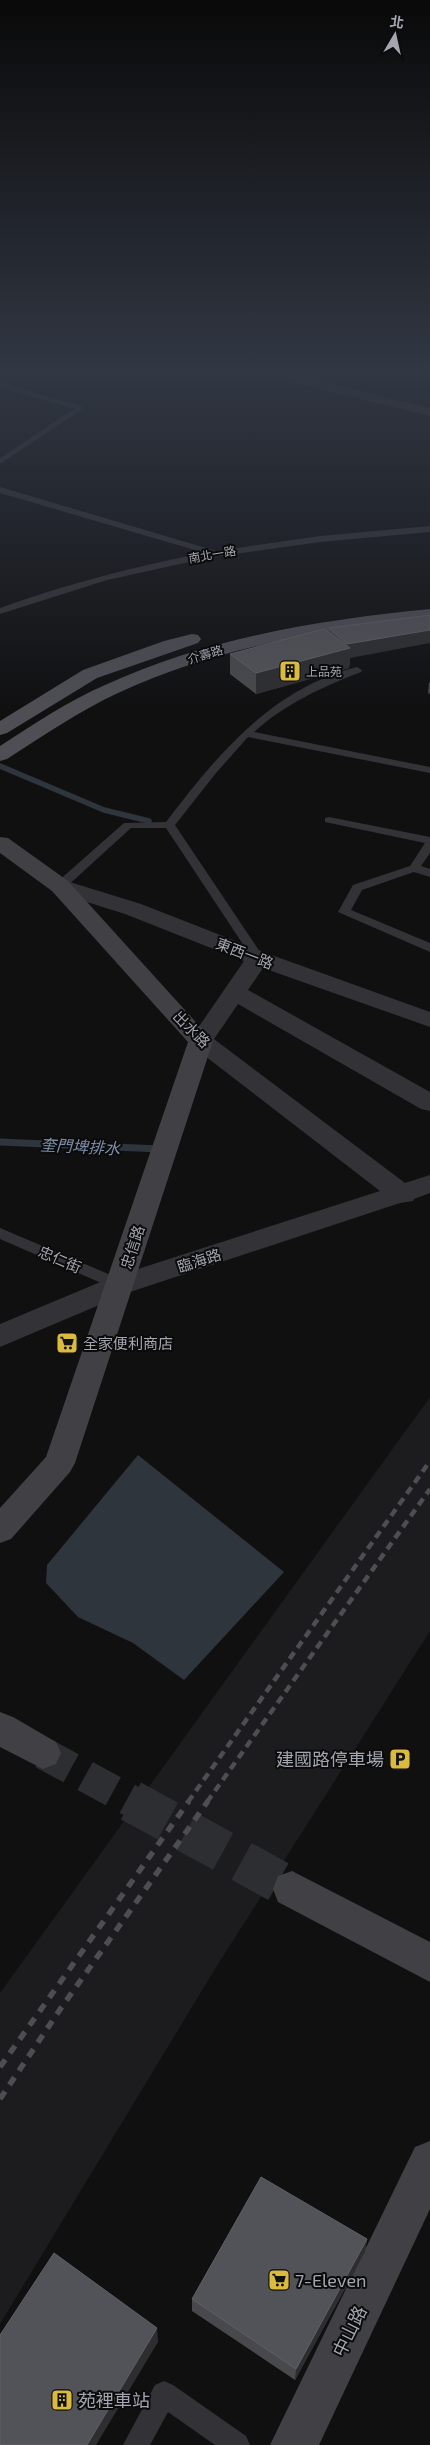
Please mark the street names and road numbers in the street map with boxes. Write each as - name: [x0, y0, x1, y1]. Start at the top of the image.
- street label: 南北一路: [187, 543, 237, 565]
- street label: 介壽路: [186, 642, 224, 666]
- street label: 東西一路: [214, 934, 276, 972]
- street label: 出水路: [170, 1007, 214, 1051]
- street label: 忠信路: [116, 1223, 148, 1271]
- street label: 忠仁街: [36, 1242, 84, 1276]
- street label: 臨海路: [175, 1244, 223, 1276]
- street label: 中山路: [327, 2302, 371, 2360]

